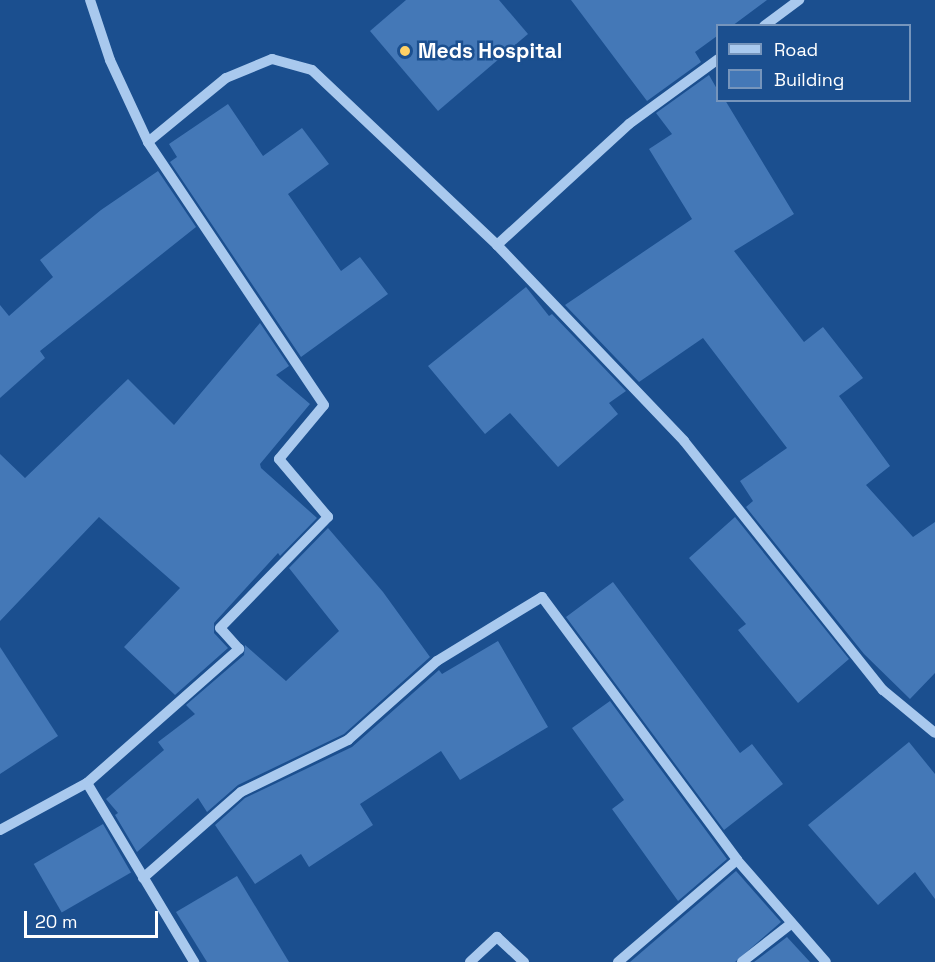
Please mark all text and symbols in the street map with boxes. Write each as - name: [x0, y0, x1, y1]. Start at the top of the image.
- legend: [716, 24, 911, 102]
- place label: Meds Hospital: [418, 38, 562, 64]
- text: Road: [774, 38, 818, 61]
- marker: Meds Hospital: [396, 42, 414, 60]
- text: Building: [774, 68, 844, 91]
- scale bar: [27, 899, 160, 937]
- text: 20 m: [35, 910, 78, 933]

